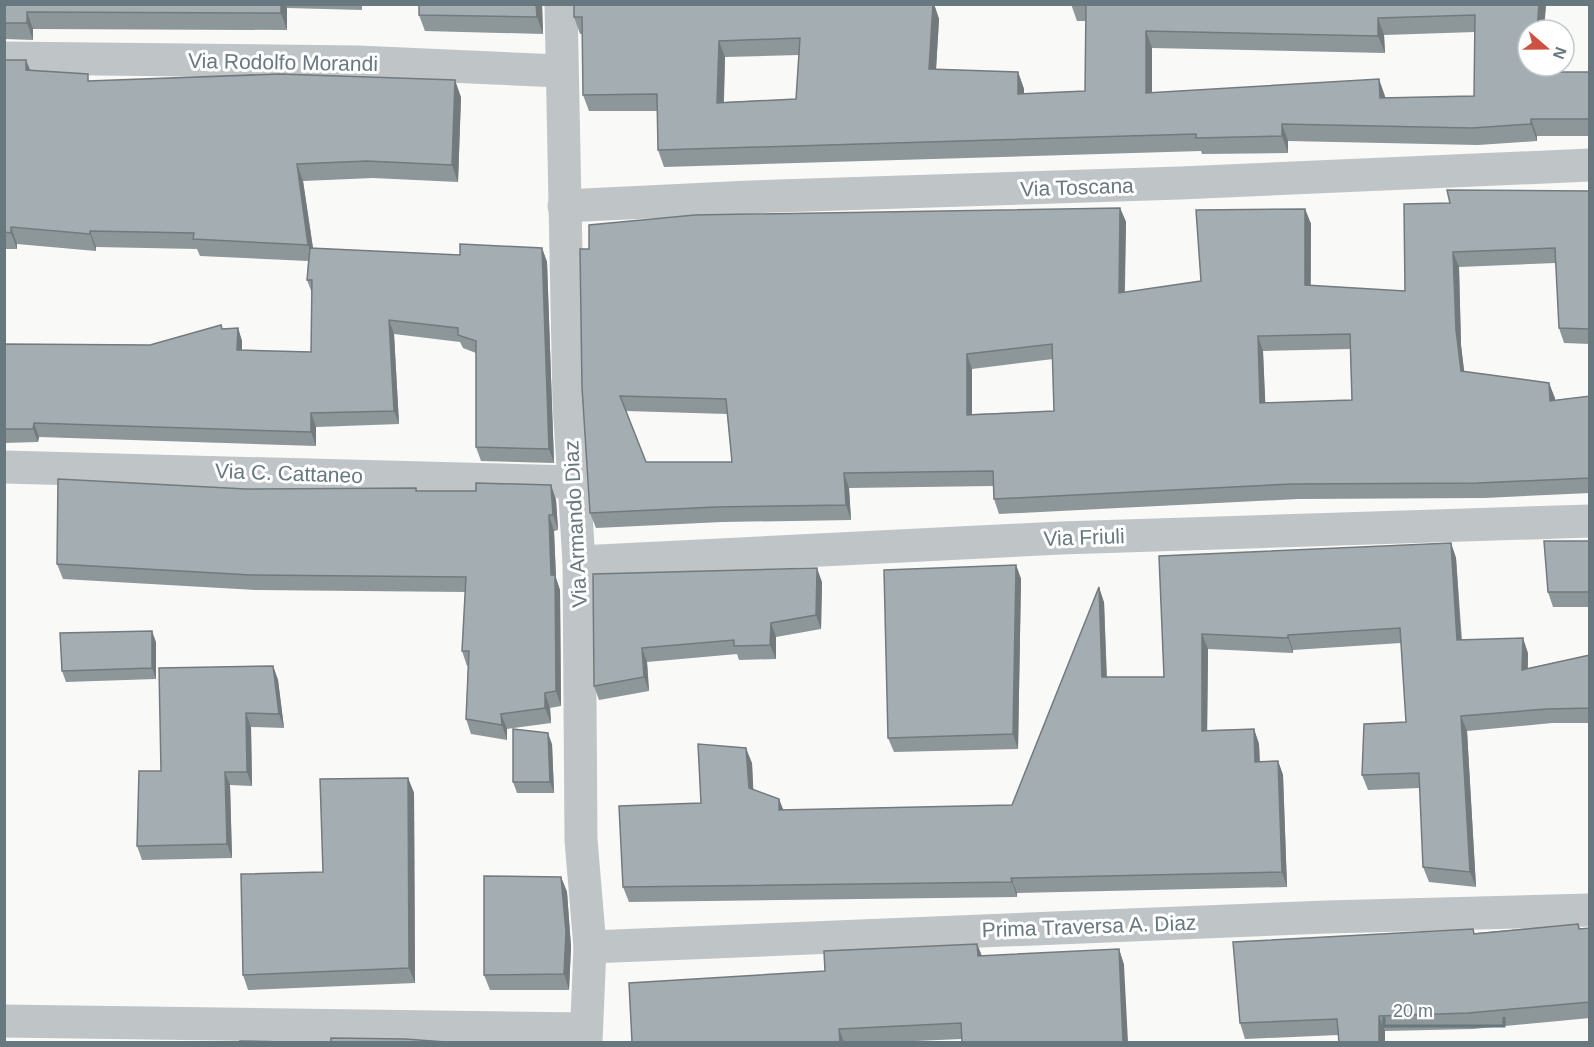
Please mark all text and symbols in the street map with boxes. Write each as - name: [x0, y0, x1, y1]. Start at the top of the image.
- north arrow: [1516, 18, 1576, 78]
- text: N: [1550, 45, 1570, 61]
- street label: Via Rodolfo Morandi: [188, 49, 378, 75]
- street label: Via Toscana: [1020, 174, 1135, 200]
- street label: Via Armando Diaz: [559, 440, 591, 608]
- street label: Via C. Cattaneo: [215, 459, 363, 487]
- street label: Via Friuli: [1043, 524, 1125, 550]
- street label: Prima Traversa A. Diaz: [981, 911, 1197, 941]
- scale bar: [1384, 990, 1504, 1028]
- text: 20 m: [1393, 1001, 1433, 1021]

